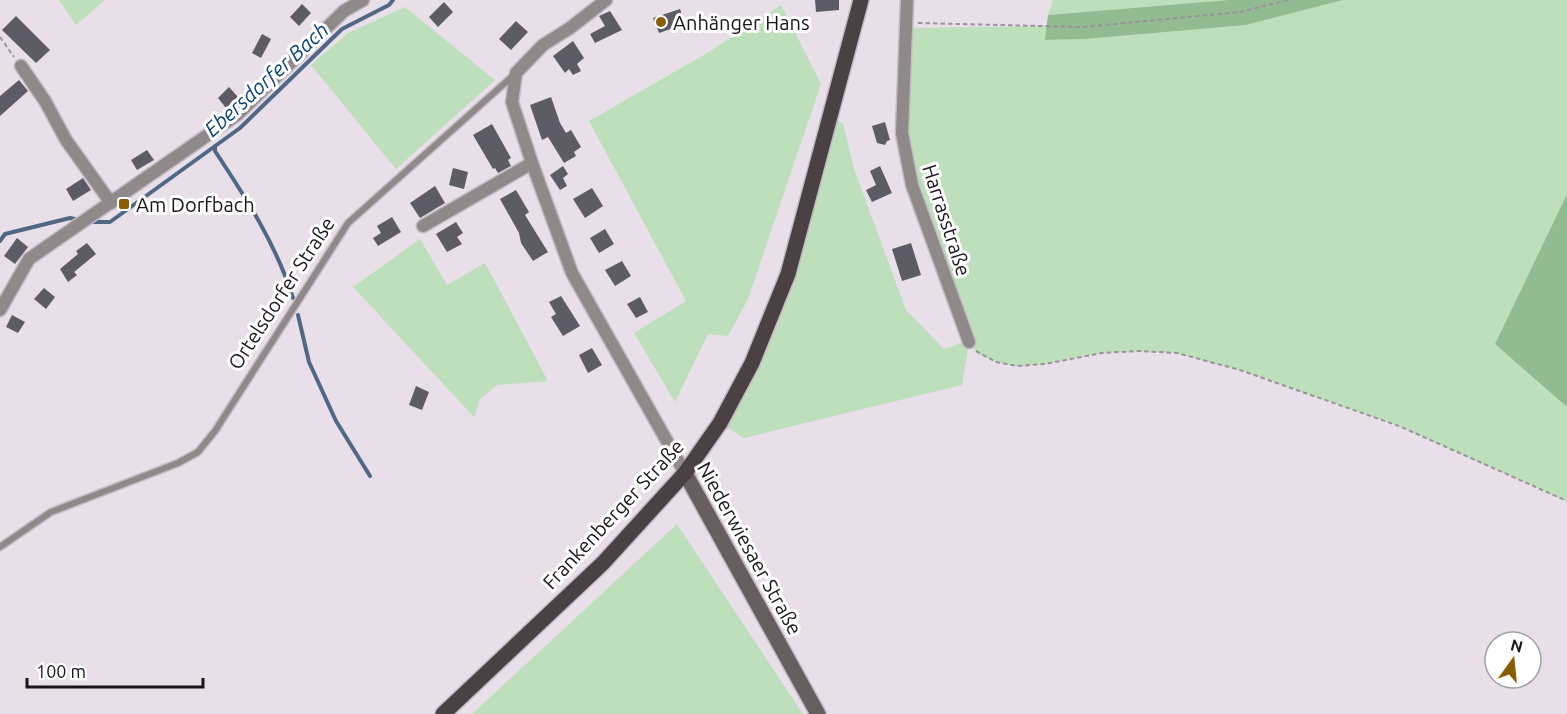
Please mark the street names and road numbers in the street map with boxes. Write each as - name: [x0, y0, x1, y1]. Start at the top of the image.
- street label: Harrasstraße: [918, 161, 976, 279]
- street label: Ortelsdorfer Straße: [223, 213, 339, 373]
- street label: Frankenberger Straße: [538, 435, 688, 593]
- street label: Niederwiesaer Straße: [693, 458, 807, 638]

